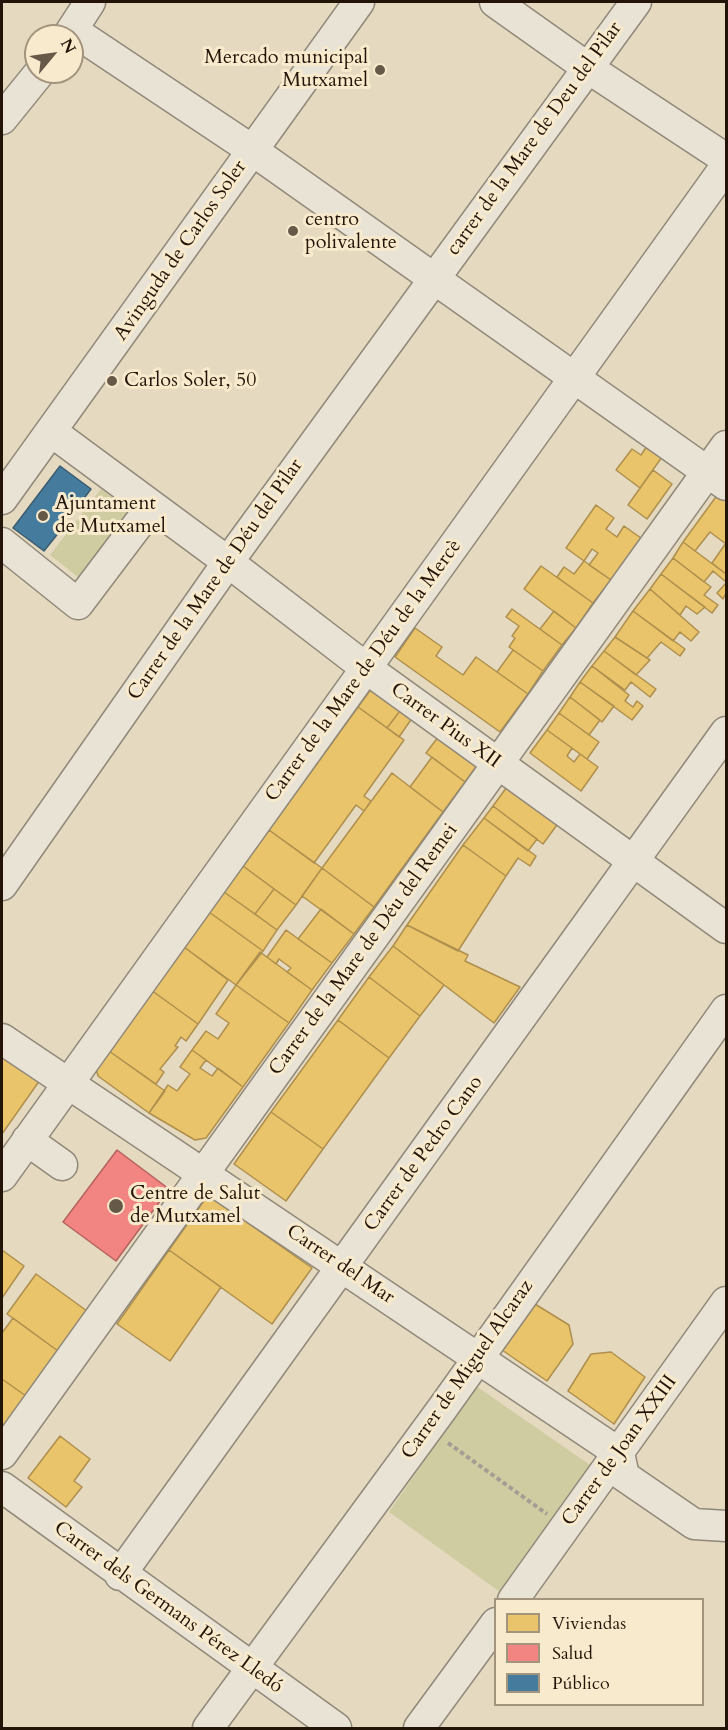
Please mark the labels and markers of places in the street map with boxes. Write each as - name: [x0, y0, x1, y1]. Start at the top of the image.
- place label: Mercado municipal Mutxamel: [204, 46, 368, 93]
- marker: Mercado municipal Mutxamel: [373, 63, 387, 77]
- place label: centro polivalente: [305, 208, 397, 255]
- marker: centro polivalente: [286, 224, 300, 238]
- place label: Carlos Soler, 50: [124, 369, 256, 393]
- marker: Carlos Soler, 50: [105, 374, 119, 388]
- place label: Ajuntament de Mutxamel: [55, 492, 166, 539]
- marker: Ajuntament de Mutxamel: [36, 509, 50, 523]
- place label: Centre de Salut de Mutxamel: [130, 1182, 260, 1229]
- marker: Centre de Salut de Mutxamel: [107, 1197, 125, 1215]

